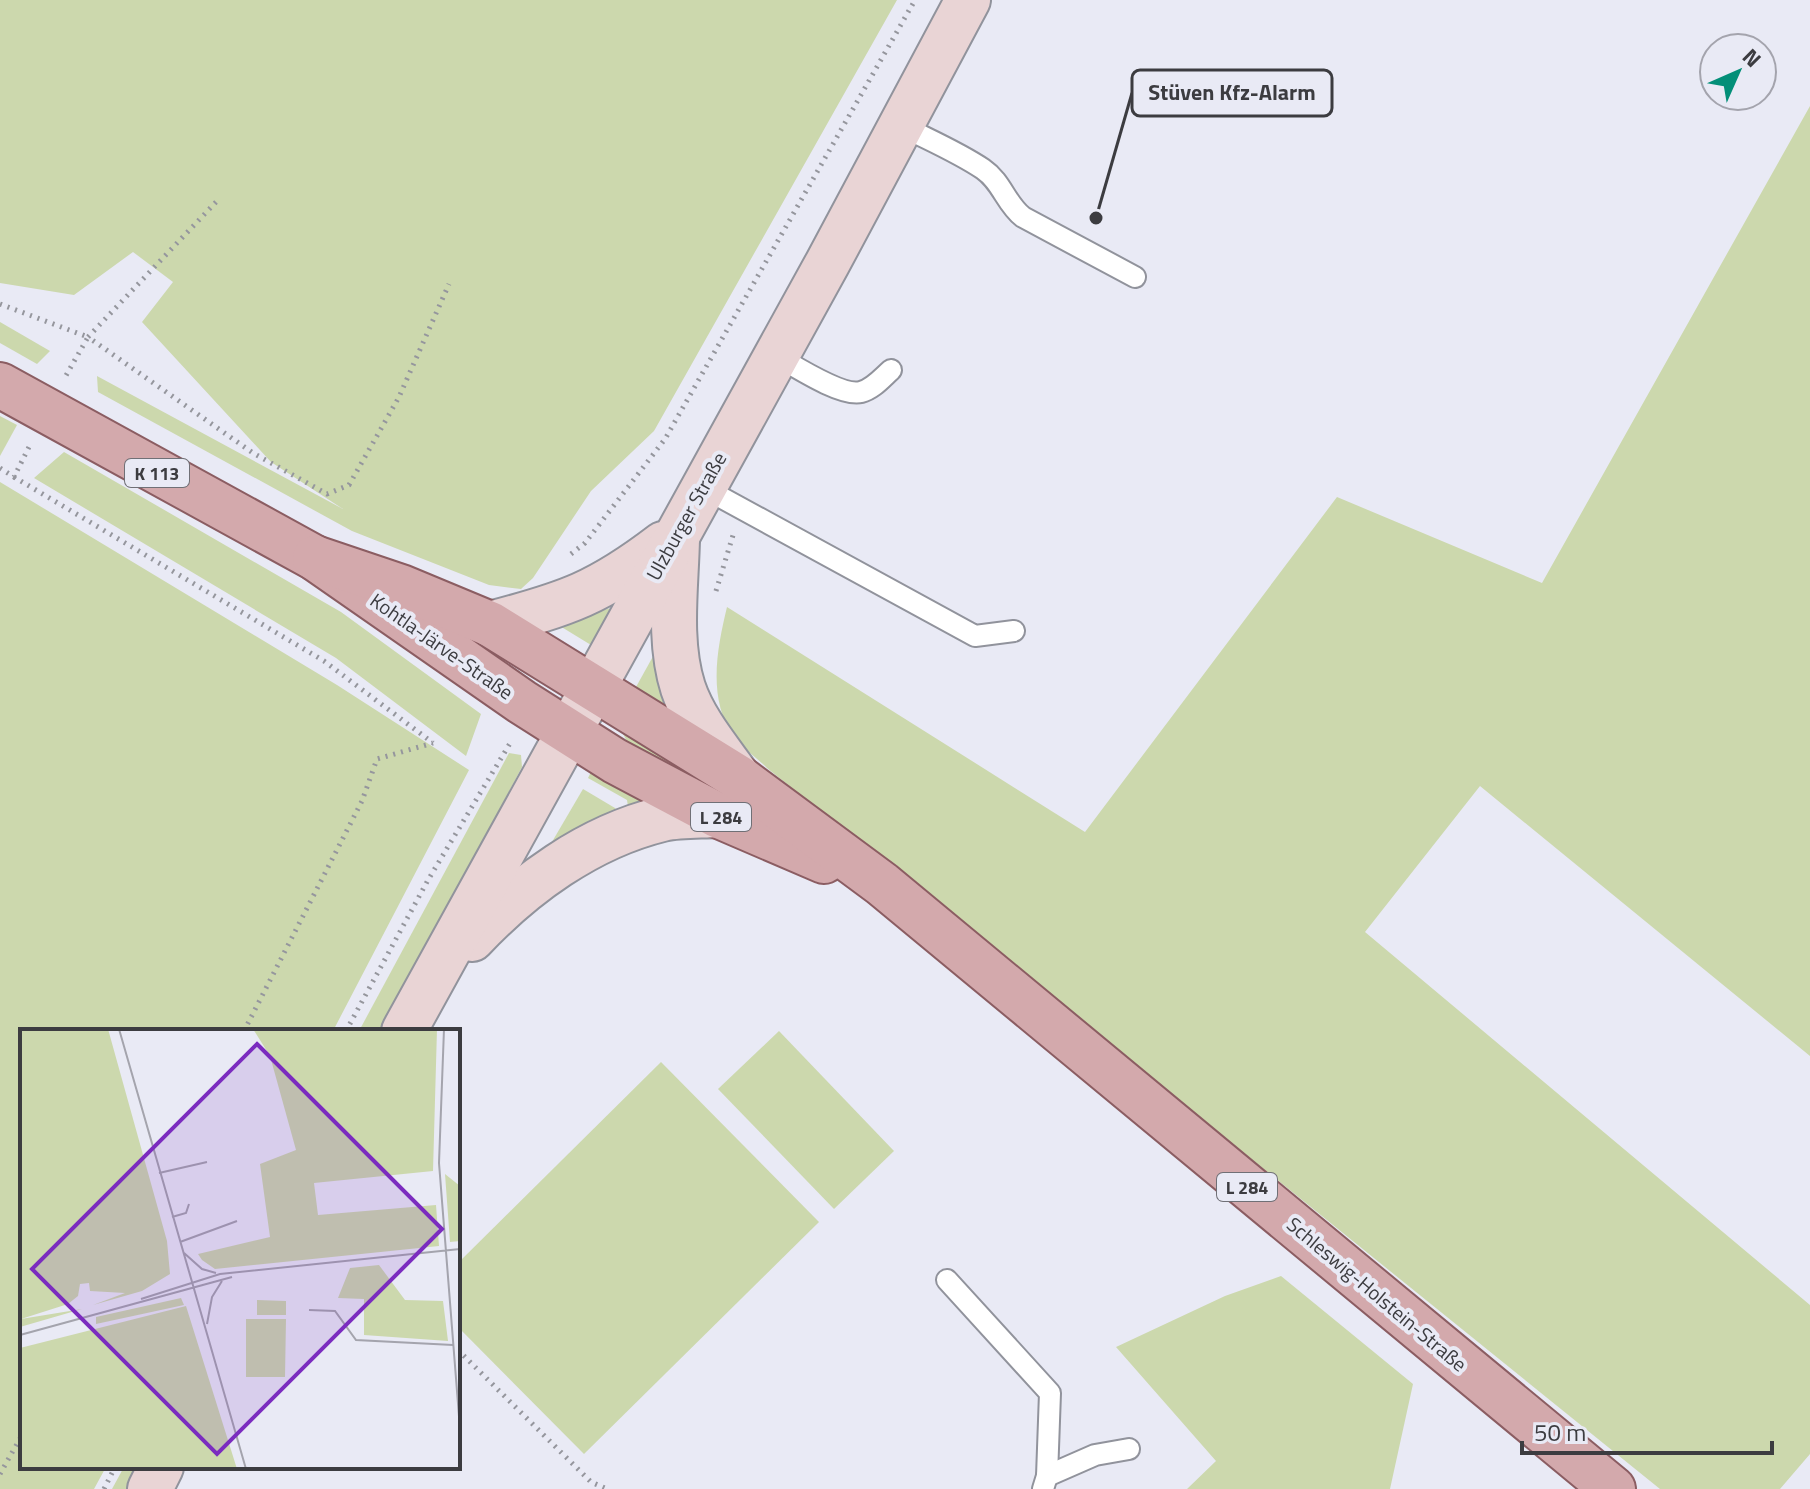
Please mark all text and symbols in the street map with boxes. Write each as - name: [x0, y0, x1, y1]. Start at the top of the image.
- north arrow: [1698, 32, 1778, 112]
- text: N: [1735, 40, 1770, 75]
- callout: Stüven Kfz-Alarm: [1132, 70, 1332, 116]
- text: Stüven Kfz-Alarm: [1148, 75, 1316, 109]
- street label: Ulzburger Straße: [638, 446, 734, 586]
- road number: K 113: [125, 459, 189, 487]
- street label: Kohtla-Järve-Straße: [364, 585, 520, 707]
- road number: L 284: [691, 803, 751, 831]
- inset map: [20, 1029, 460, 1469]
- road number: L 284: [1217, 1173, 1277, 1201]
- street label: Schleswig-Holstein-Straße: [1280, 1209, 1474, 1379]
- scale bar: [1522, 1405, 1772, 1455]
- text: 50 m: [1534, 1414, 1586, 1450]

